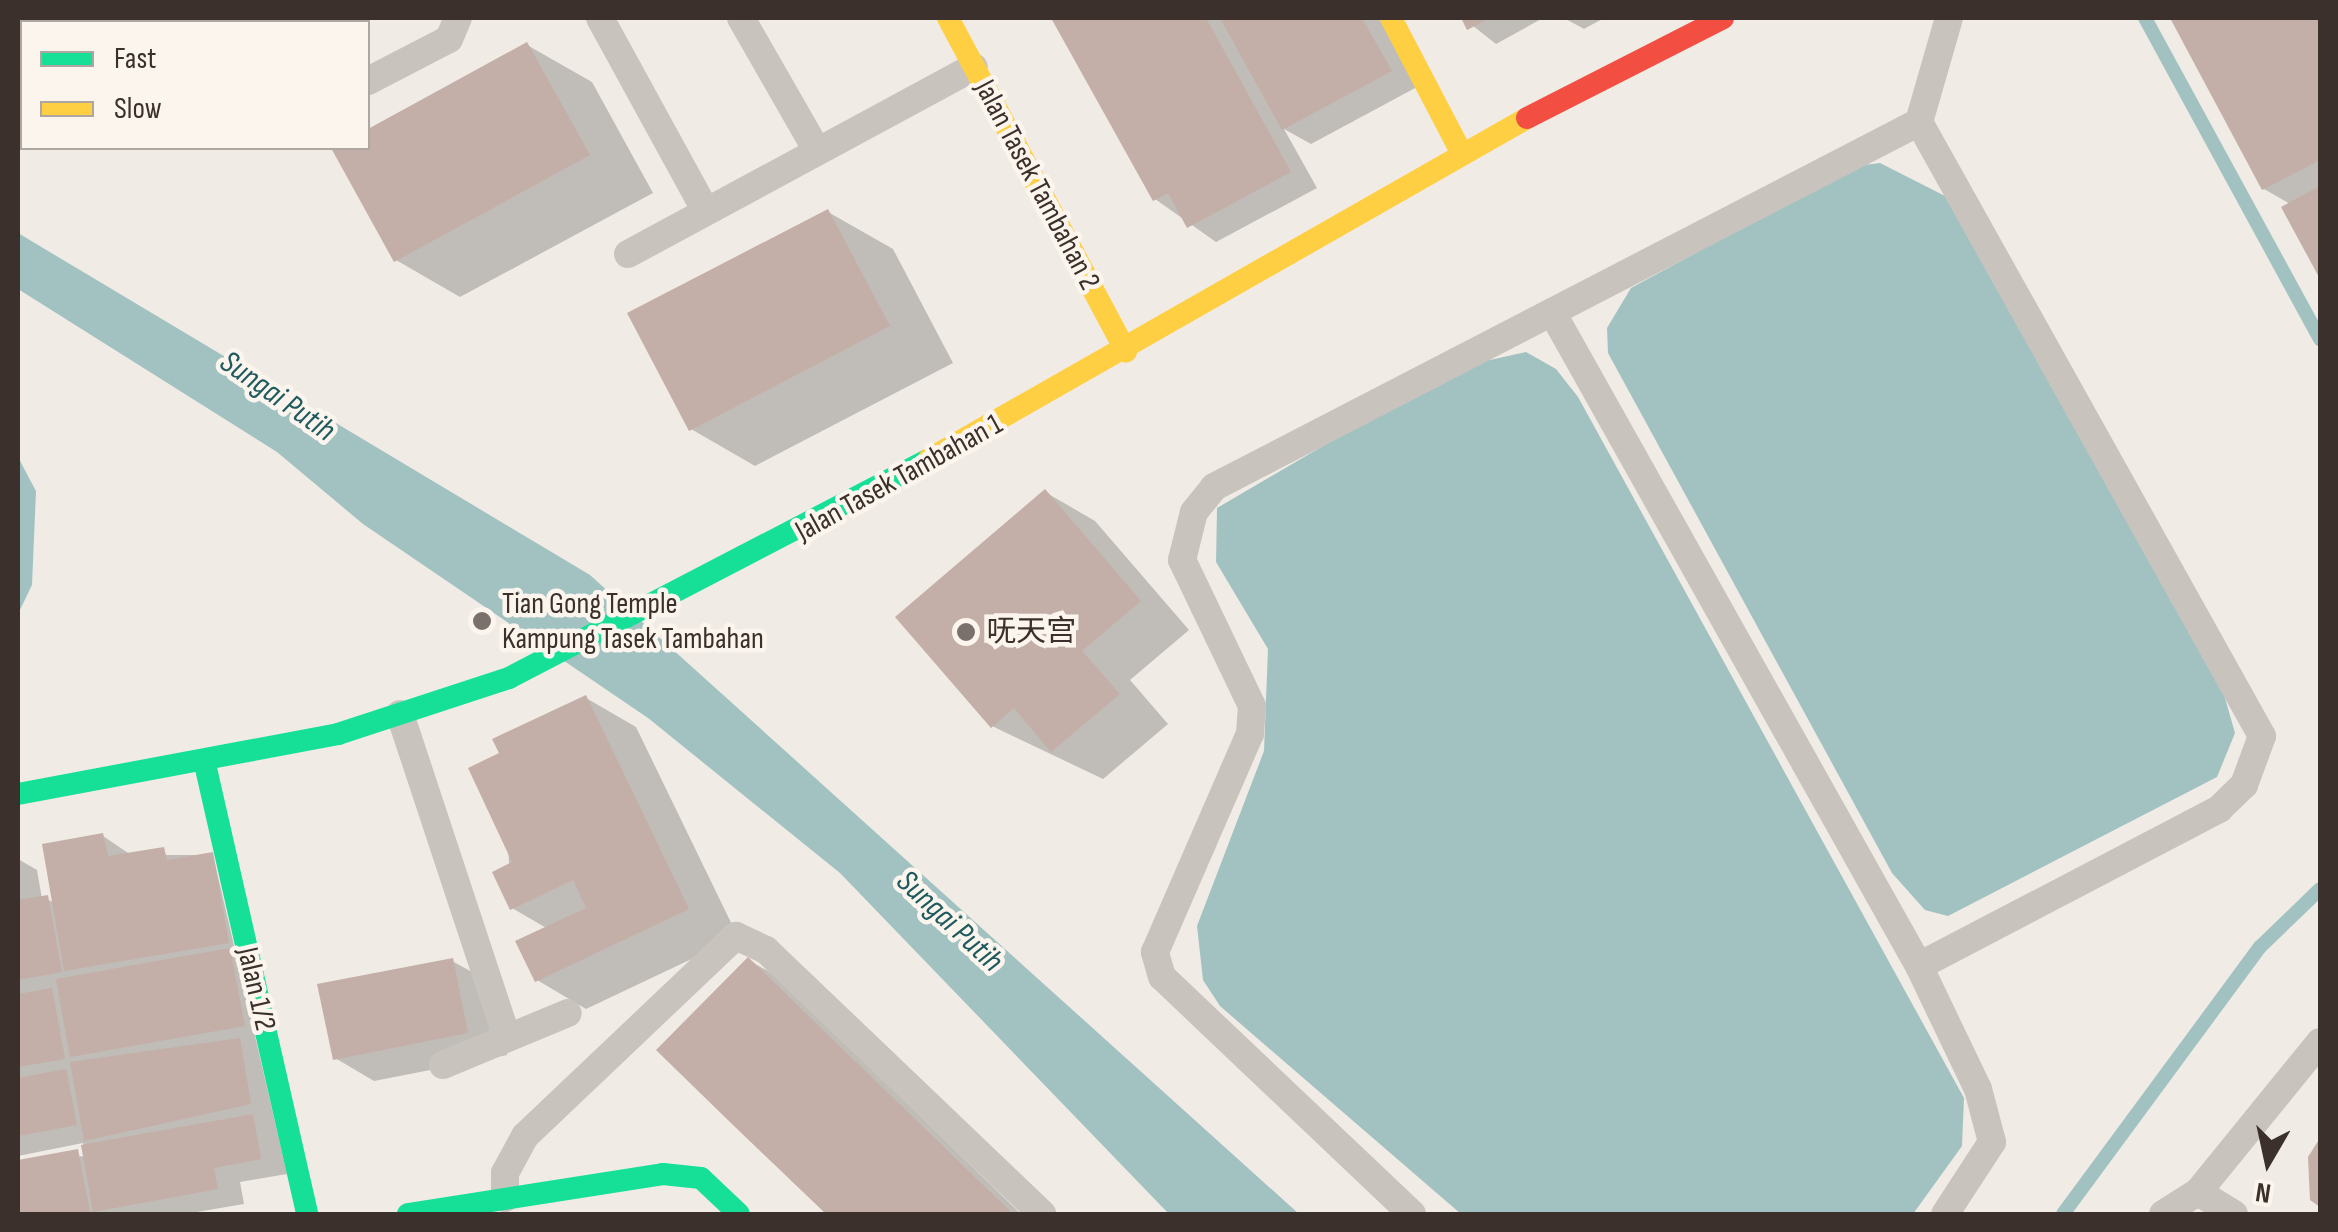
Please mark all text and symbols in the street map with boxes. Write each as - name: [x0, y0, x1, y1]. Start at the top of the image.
- legend: [20, 20, 370, 150]
- text: Fast: [114, 41, 156, 77]
- street label: Jalan Tasek Tambahan 2: [967, 74, 1107, 296]
- text: Slow: [114, 91, 162, 127]
- water label: Sungai Putih: [212, 343, 342, 451]
- street label: Jalan Tasek Tambahan 1: [789, 406, 1009, 550]
- place label: Tian Gong Temple Kampung Tasek Tambahan: [502, 586, 764, 656]
- marker: Tian Gong Temple Kampung Tasek Tambahan: [471, 610, 493, 632]
- place label: 呒天宫: [986, 614, 1076, 650]
- marker: 呒天宫: [955, 621, 977, 643]
- water label: Sungai Putih: [888, 863, 1010, 981]
- street label: Jalan 1/2: [229, 944, 283, 1034]
- north arrow: [2218, 1112, 2318, 1212]
- text: N: [2253, 1175, 2273, 1210]

